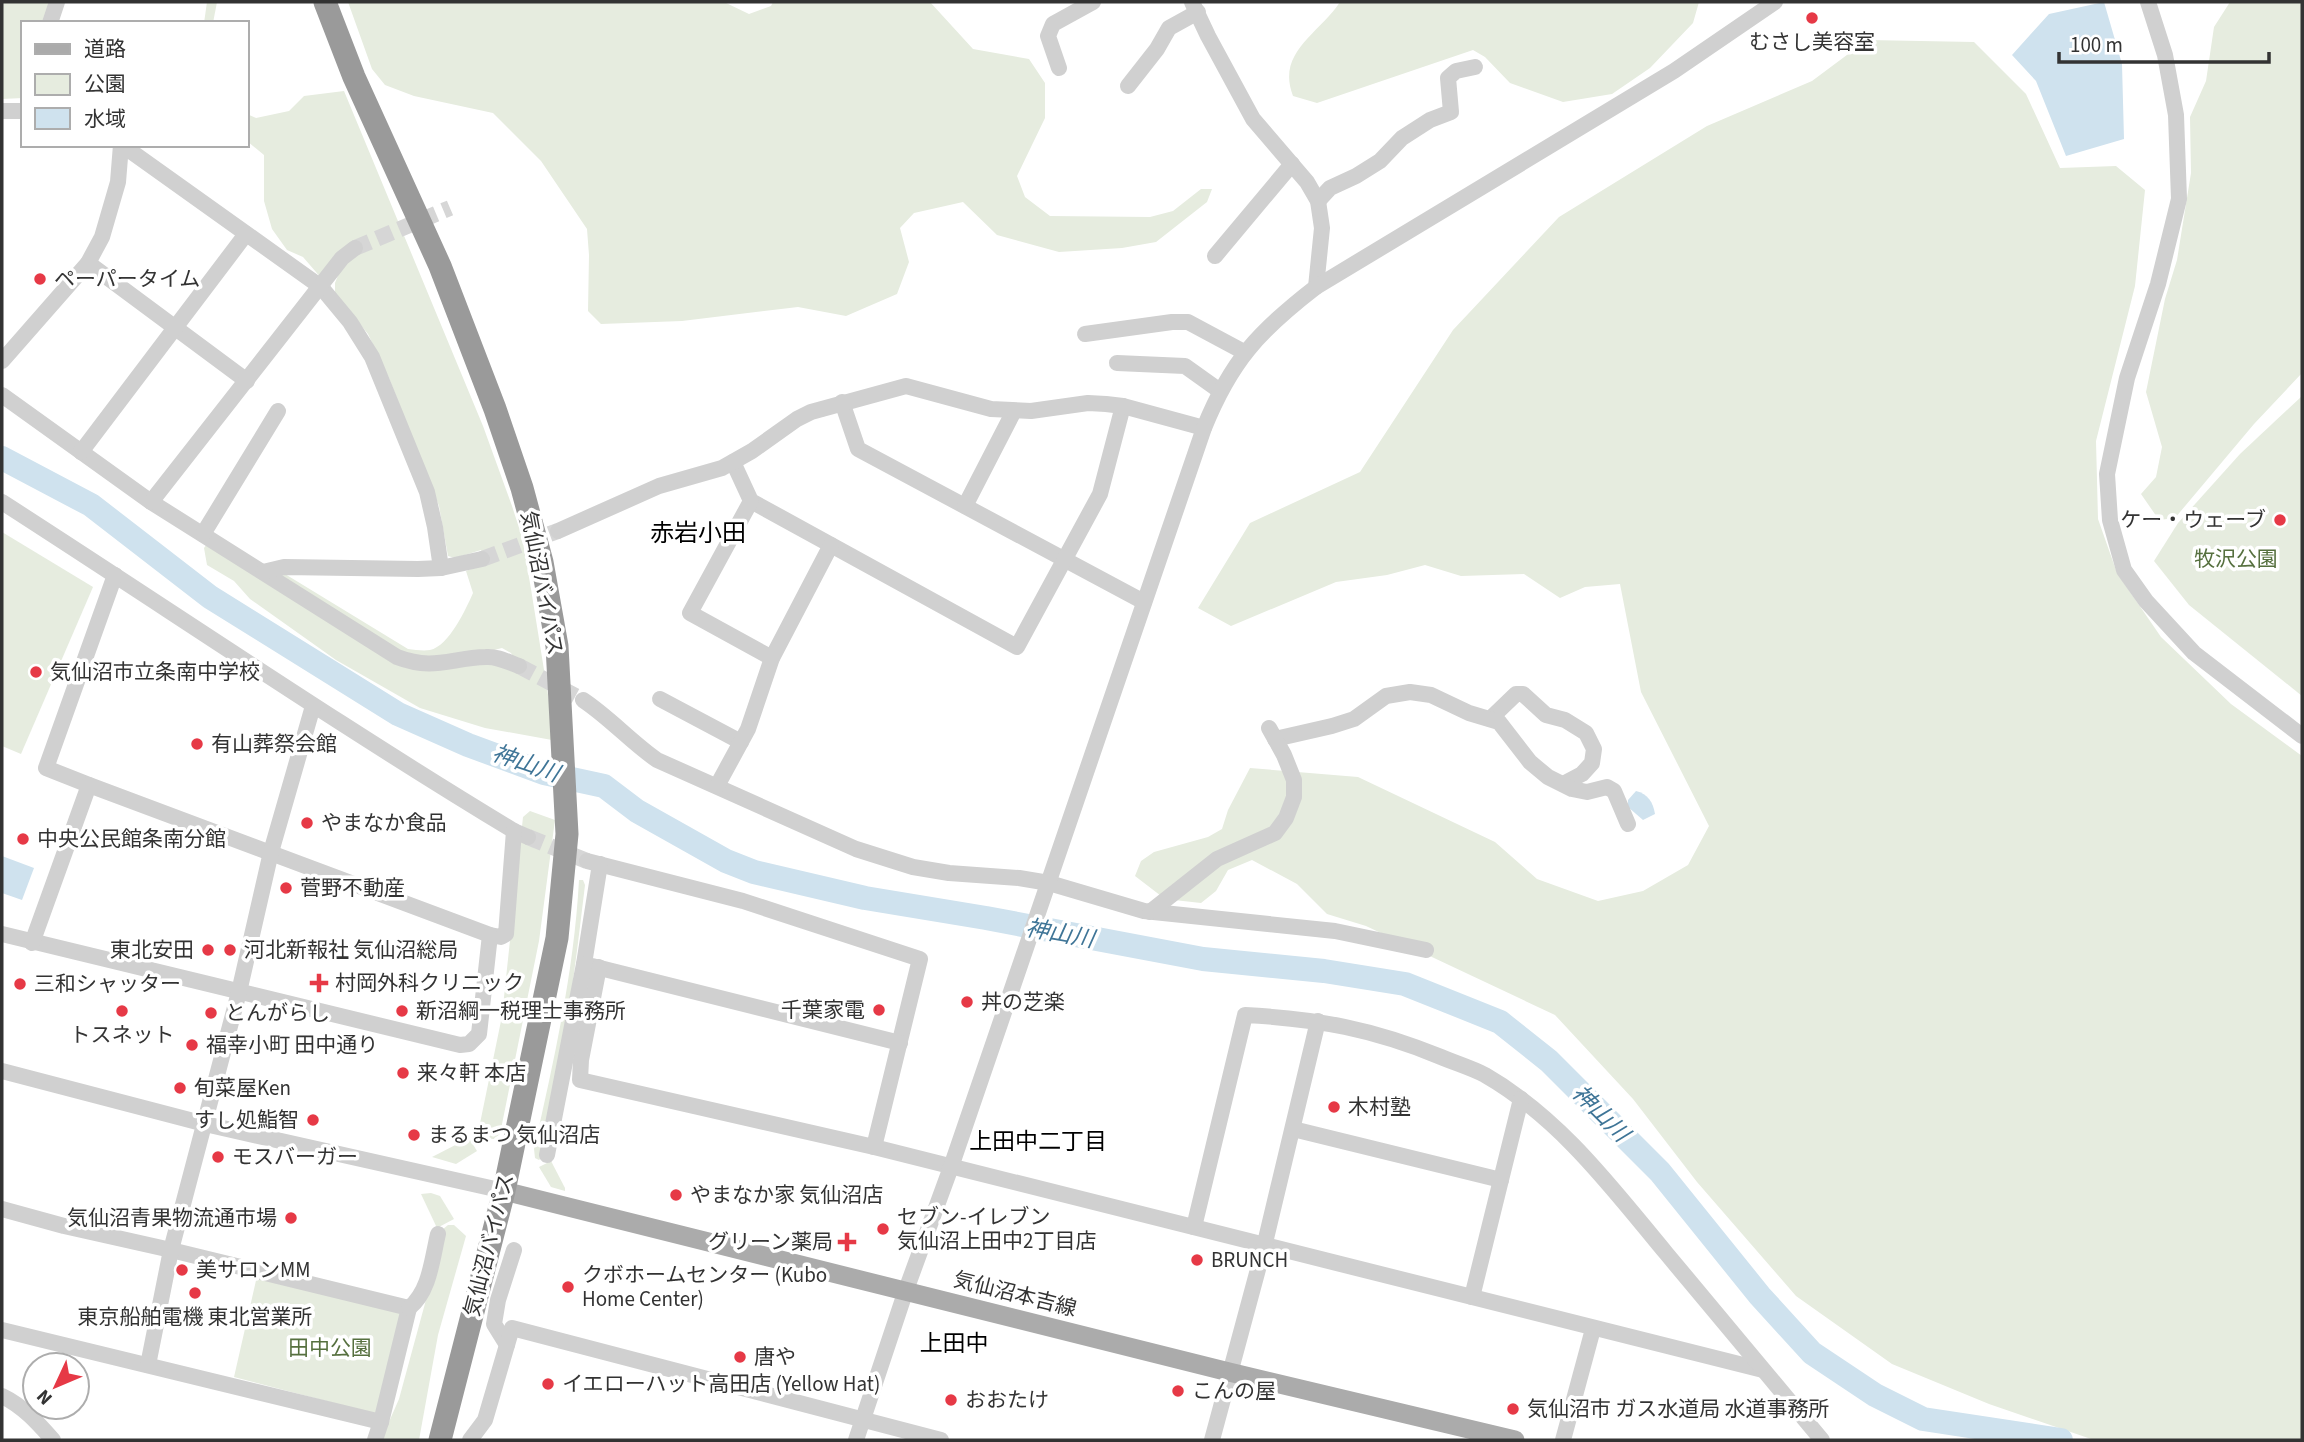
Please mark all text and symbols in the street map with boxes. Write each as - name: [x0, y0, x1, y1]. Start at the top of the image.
- marker: むさし美容室: [1804, 10, 1820, 26]
- legend: [21, 21, 248, 147]
- scale bar: [2059, 21, 2269, 65]
- place label: むさし美容室: [1749, 27, 1875, 57]
- text: 100 m: [2070, 30, 2123, 60]
- text: 道路: [84, 34, 126, 64]
- text: 公園: [84, 69, 126, 99]
- text: 水域: [84, 104, 126, 134]
- place label: ペーパータイム: [54, 264, 200, 294]
- marker: ペーパータイム: [32, 271, 48, 287]
- place label: ケー・ウェーブ: [2120, 505, 2266, 535]
- street label: 気仙沼バイパス: [513, 508, 571, 658]
- marker: ケー・ウェーブ: [2272, 512, 2288, 528]
- district label: 赤岩小田: [650, 516, 746, 551]
- park label: 牧沢公園: [2194, 544, 2278, 574]
- place label: 気仙沼市立条南中学校: [50, 657, 260, 687]
- marker: 気仙沼市立条南中学校: [28, 664, 44, 680]
- place label: 有山葬祭会館: [211, 729, 337, 759]
- marker: 有山葬祭会館: [189, 736, 205, 752]
- water label: 神山川: [488, 737, 567, 791]
- place label: やまなか食品: [321, 808, 447, 838]
- marker: やまなか食品: [299, 815, 315, 831]
- place label: 中央公民館条南分館: [37, 824, 226, 854]
- marker: 中央公民館条南分館: [15, 831, 31, 847]
- place label: 菅野不動産: [300, 873, 405, 903]
- marker: 菅野不動産: [278, 880, 294, 896]
- water label: 神山川: [1023, 911, 1100, 956]
- place label: 東北安田: [110, 935, 194, 965]
- place label: 河北新報社 気仙沼総局: [244, 935, 458, 965]
- marker: 東北安田: [200, 942, 216, 958]
- marker: 河北新報社 気仙沼総局: [222, 942, 238, 958]
- place label: 村岡外科クリニック: [335, 968, 524, 998]
- place label: 三和シャッター: [34, 969, 181, 999]
- marker: 村岡外科クリニック: [309, 973, 329, 993]
- marker: 三和シャッター: [12, 976, 28, 992]
- place label: 丼の芝楽: [981, 987, 1065, 1017]
- marker: 丼の芝楽: [959, 994, 975, 1010]
- place label: 千葉家電: [781, 995, 865, 1025]
- place label: 新沼綱一税理士事務所: [416, 996, 626, 1026]
- place label: とんがらし: [225, 998, 330, 1028]
- marker: 千葉家電: [871, 1002, 887, 1018]
- marker: トスネット: [114, 1003, 130, 1019]
- marker: 新沼綱一税理士事務所: [394, 1003, 410, 1019]
- marker: とんがらし: [203, 1005, 219, 1021]
- place label: トスネット: [70, 1020, 175, 1050]
- place label: 福幸小町 田中通り: [206, 1030, 378, 1060]
- marker: 福幸小町 田中通り: [184, 1037, 200, 1053]
- place label: 来々軒 本店: [417, 1058, 526, 1088]
- marker: 来々軒 本店: [395, 1065, 411, 1081]
- place label: 旬菜屋Ken: [194, 1073, 291, 1103]
- water label: 神山川: [1565, 1077, 1639, 1152]
- marker: 旬菜屋Ken: [172, 1080, 188, 1096]
- place label: 木村塾: [1348, 1092, 1411, 1122]
- marker: 木村塾: [1326, 1099, 1342, 1115]
- place label: すし処鮨智: [194, 1105, 299, 1135]
- marker: すし処鮨智: [305, 1112, 321, 1128]
- place label: まるまつ 気仙沼店: [428, 1120, 600, 1150]
- district label: 上田中二丁目: [969, 1125, 1107, 1158]
- marker: まるまつ 気仙沼店: [406, 1127, 422, 1143]
- place label: モスバーガー: [232, 1142, 358, 1172]
- marker: モスバーガー: [210, 1149, 226, 1165]
- street label: 気仙沼バイパス: [457, 1170, 521, 1320]
- place label: やまなか家 気仙沼店: [690, 1180, 883, 1210]
- marker: やまなか家 気仙沼店: [668, 1187, 684, 1203]
- place label: セブン-イレブン 気仙沼上田中2丁目店: [897, 1202, 1096, 1256]
- place label: 気仙沼青果物流通市場: [67, 1203, 277, 1233]
- marker: 気仙沼青果物流通市場: [283, 1210, 299, 1226]
- marker: セブン-イレブン 気仙沼上田中2丁目店: [875, 1221, 891, 1237]
- place label: グリーン薬局: [708, 1227, 833, 1257]
- marker: グリーン薬局: [839, 1234, 855, 1250]
- place label: BRUNCH: [1211, 1245, 1288, 1275]
- marker: BRUNCH: [1189, 1252, 1205, 1268]
- place label: 美サロンMM: [196, 1255, 311, 1285]
- place label: クボホームセンター (Kubo Home Center): [582, 1260, 827, 1314]
- marker: 美サロンMM: [174, 1262, 190, 1278]
- street label: 気仙沼本吉線: [950, 1264, 1080, 1324]
- marker: クボホームセンター (Kubo Home Center): [560, 1279, 576, 1295]
- marker: 東京船舶電機 東北営業所: [187, 1285, 203, 1301]
- place label: 東京船舶電機 東北営業所: [77, 1302, 313, 1332]
- district label: 上田中: [920, 1327, 989, 1360]
- park label: 田中公園: [288, 1333, 372, 1363]
- place label: 唐や: [754, 1342, 796, 1372]
- marker: 唐や: [732, 1349, 748, 1365]
- north arrow: [21, 1351, 91, 1421]
- place label: イエローハット高田店 (Yellow Hat): [562, 1369, 880, 1399]
- marker: イエローハット高田店 (Yellow Hat): [540, 1376, 556, 1392]
- place label: こんの屋: [1192, 1376, 1276, 1406]
- text: N: [31, 1383, 59, 1411]
- marker: こんの屋: [1170, 1383, 1186, 1399]
- place label: おおたけ: [965, 1385, 1049, 1415]
- marker: おおたけ: [943, 1392, 959, 1408]
- place label: 気仙沼市 ガス水道局 水道事務所: [1527, 1394, 1829, 1424]
- marker: 気仙沼市 ガス水道局 水道事務所: [1505, 1401, 1521, 1417]

